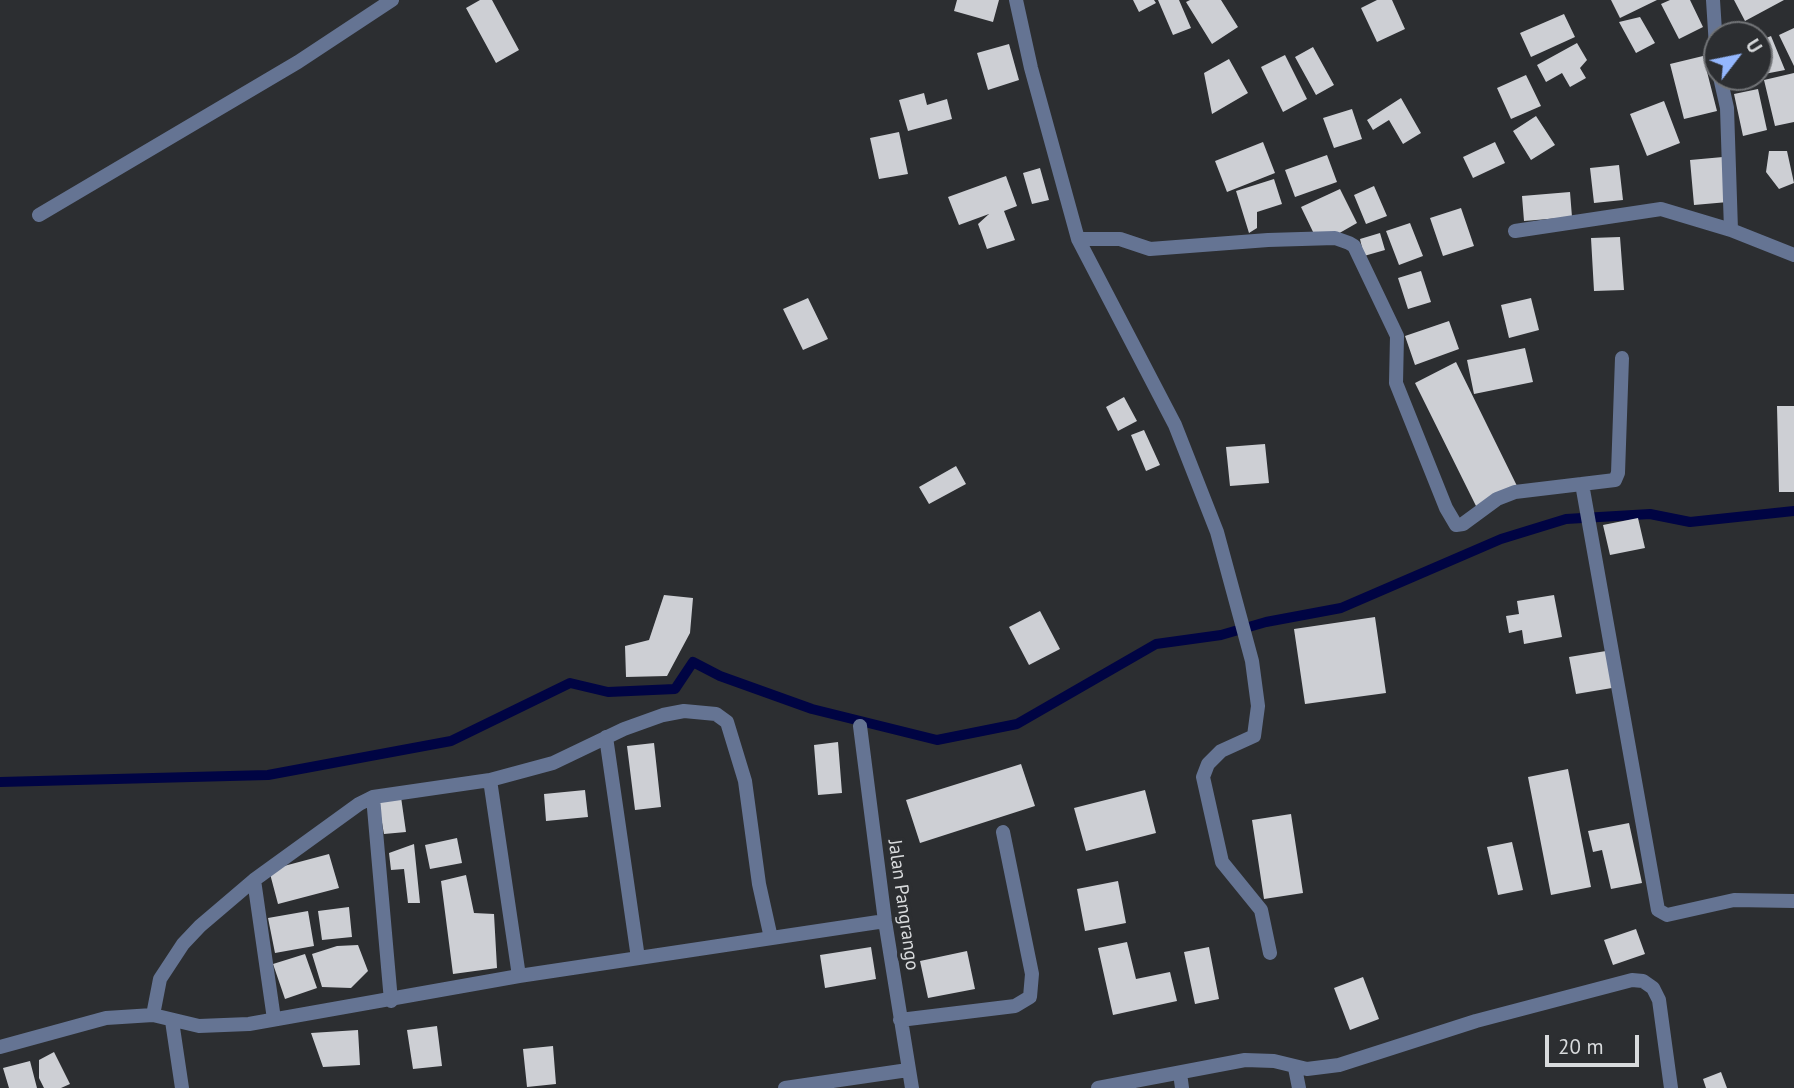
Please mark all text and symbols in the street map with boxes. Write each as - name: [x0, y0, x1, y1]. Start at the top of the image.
- north arrow: [1703, 21, 1773, 91]
- text: U: [1741, 35, 1767, 57]
- street label: Jalan Pangrango: [883, 838, 923, 972]
- scale bar: [1549, 1021, 1644, 1066]
- text: 20 m: [1558, 1033, 1604, 1060]

